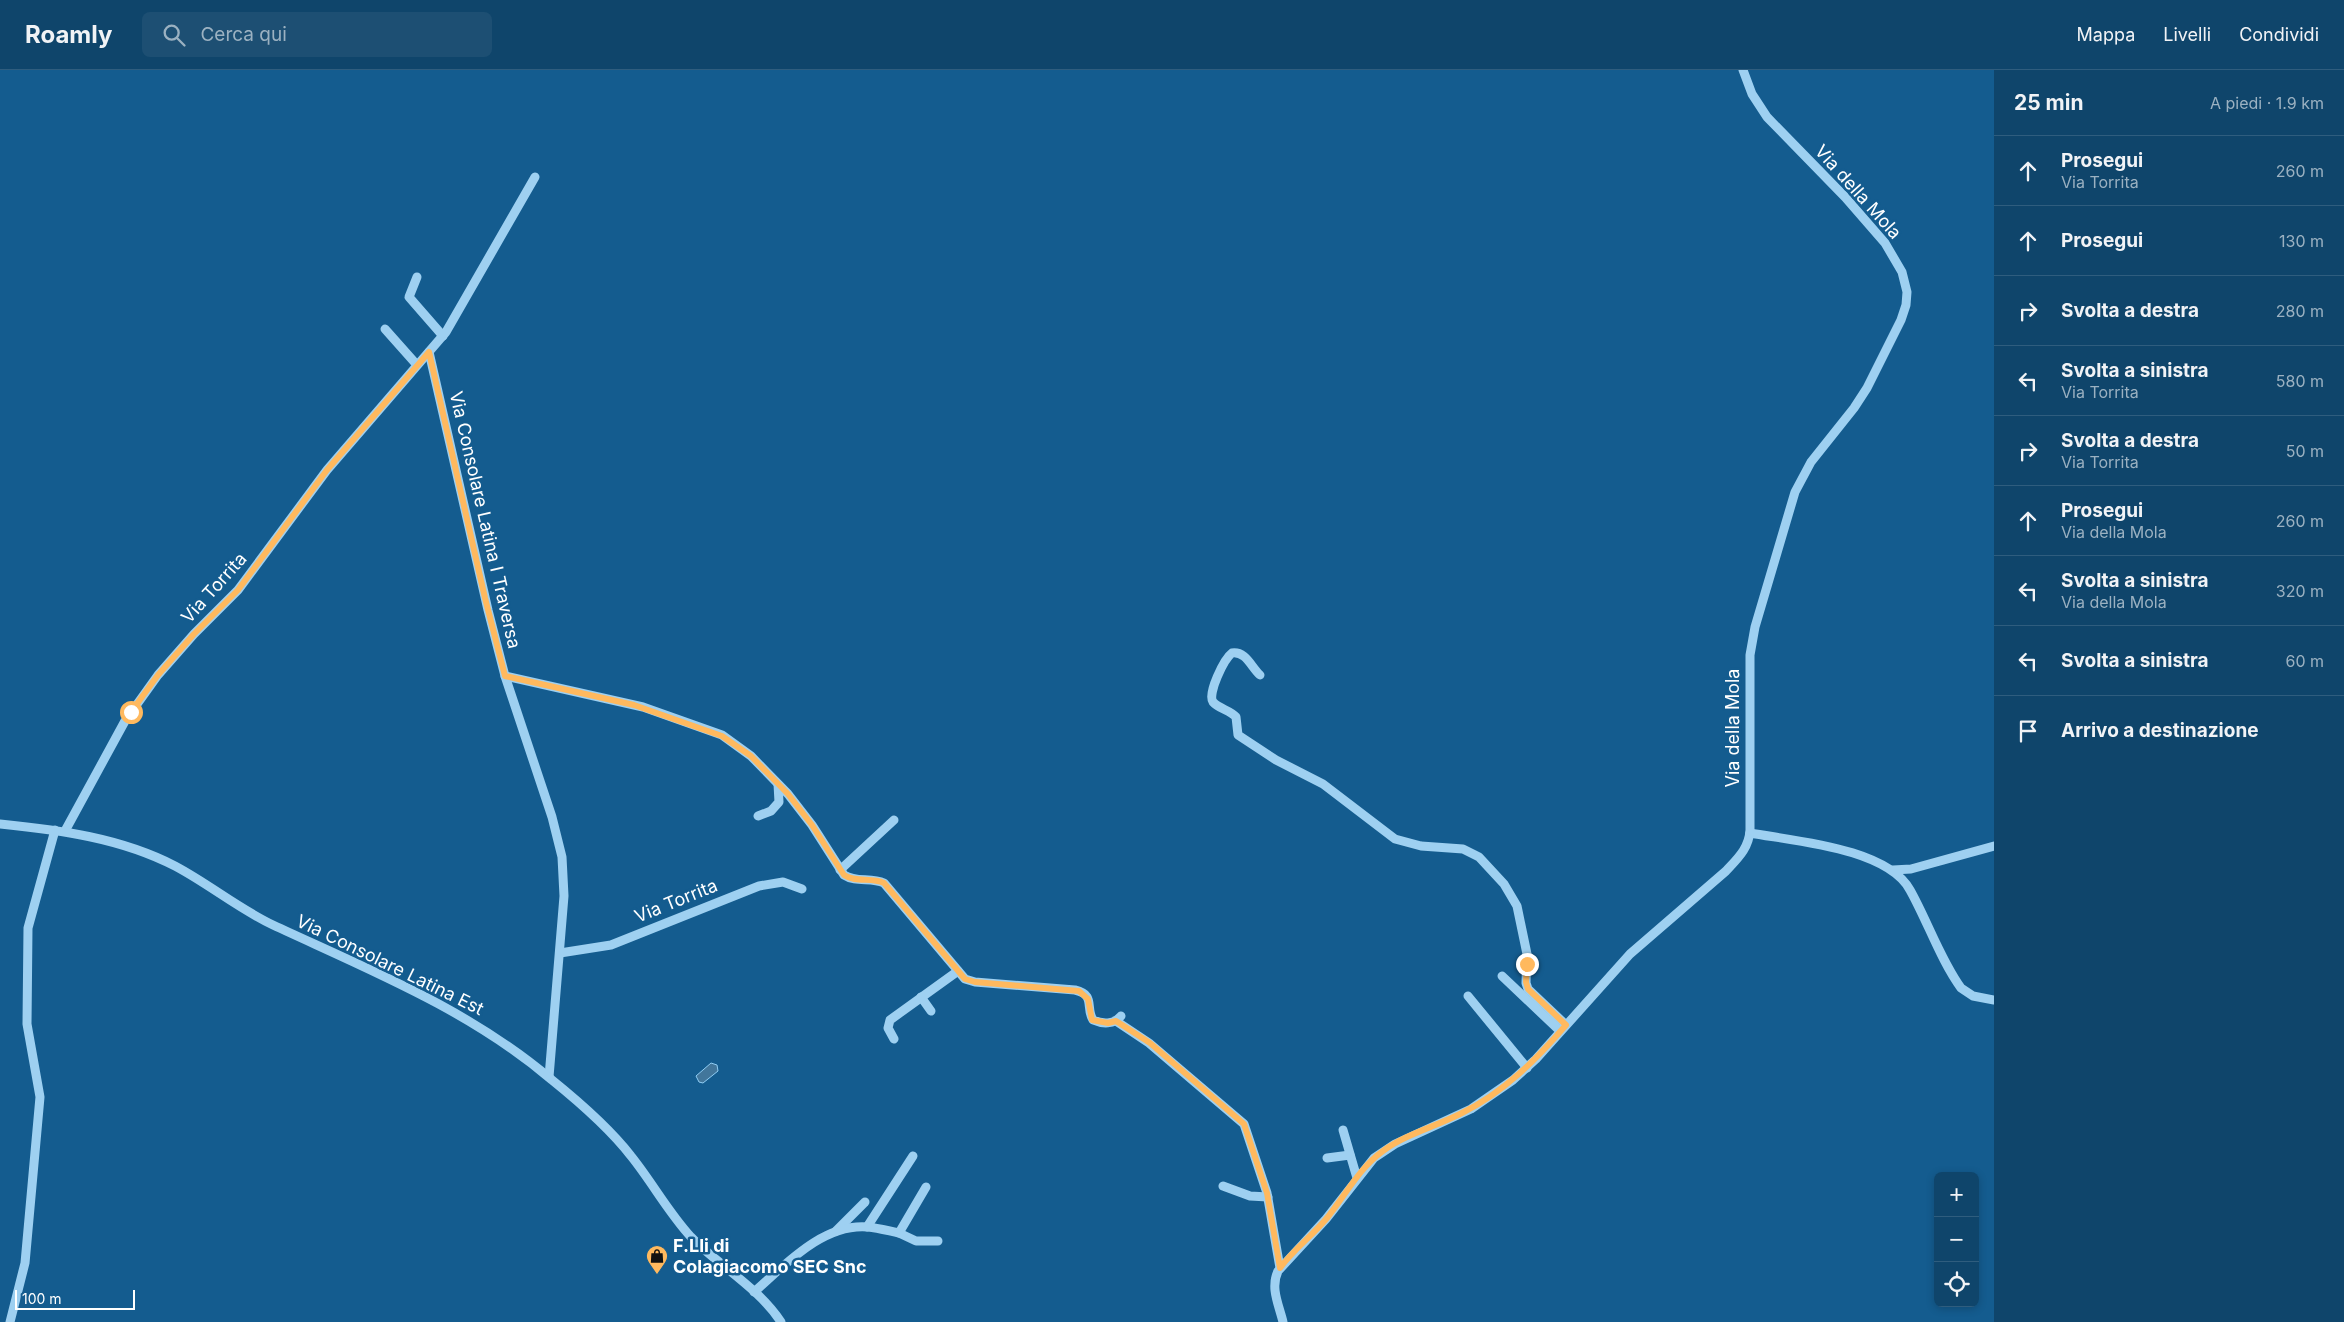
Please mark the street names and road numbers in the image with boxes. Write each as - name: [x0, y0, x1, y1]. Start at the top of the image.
- street label: Via della Mola: [1811, 140, 1906, 243]
- street label: Via Consolare Latina I Traversa: [446, 389, 525, 651]
- street label: Via Torrita: [177, 548, 251, 627]
- street label: Via della Mola: [1722, 669, 1743, 787]
- street label: Via Torrita: [631, 874, 720, 927]
- street label: Via Consolare Latina Est: [293, 910, 487, 1019]

